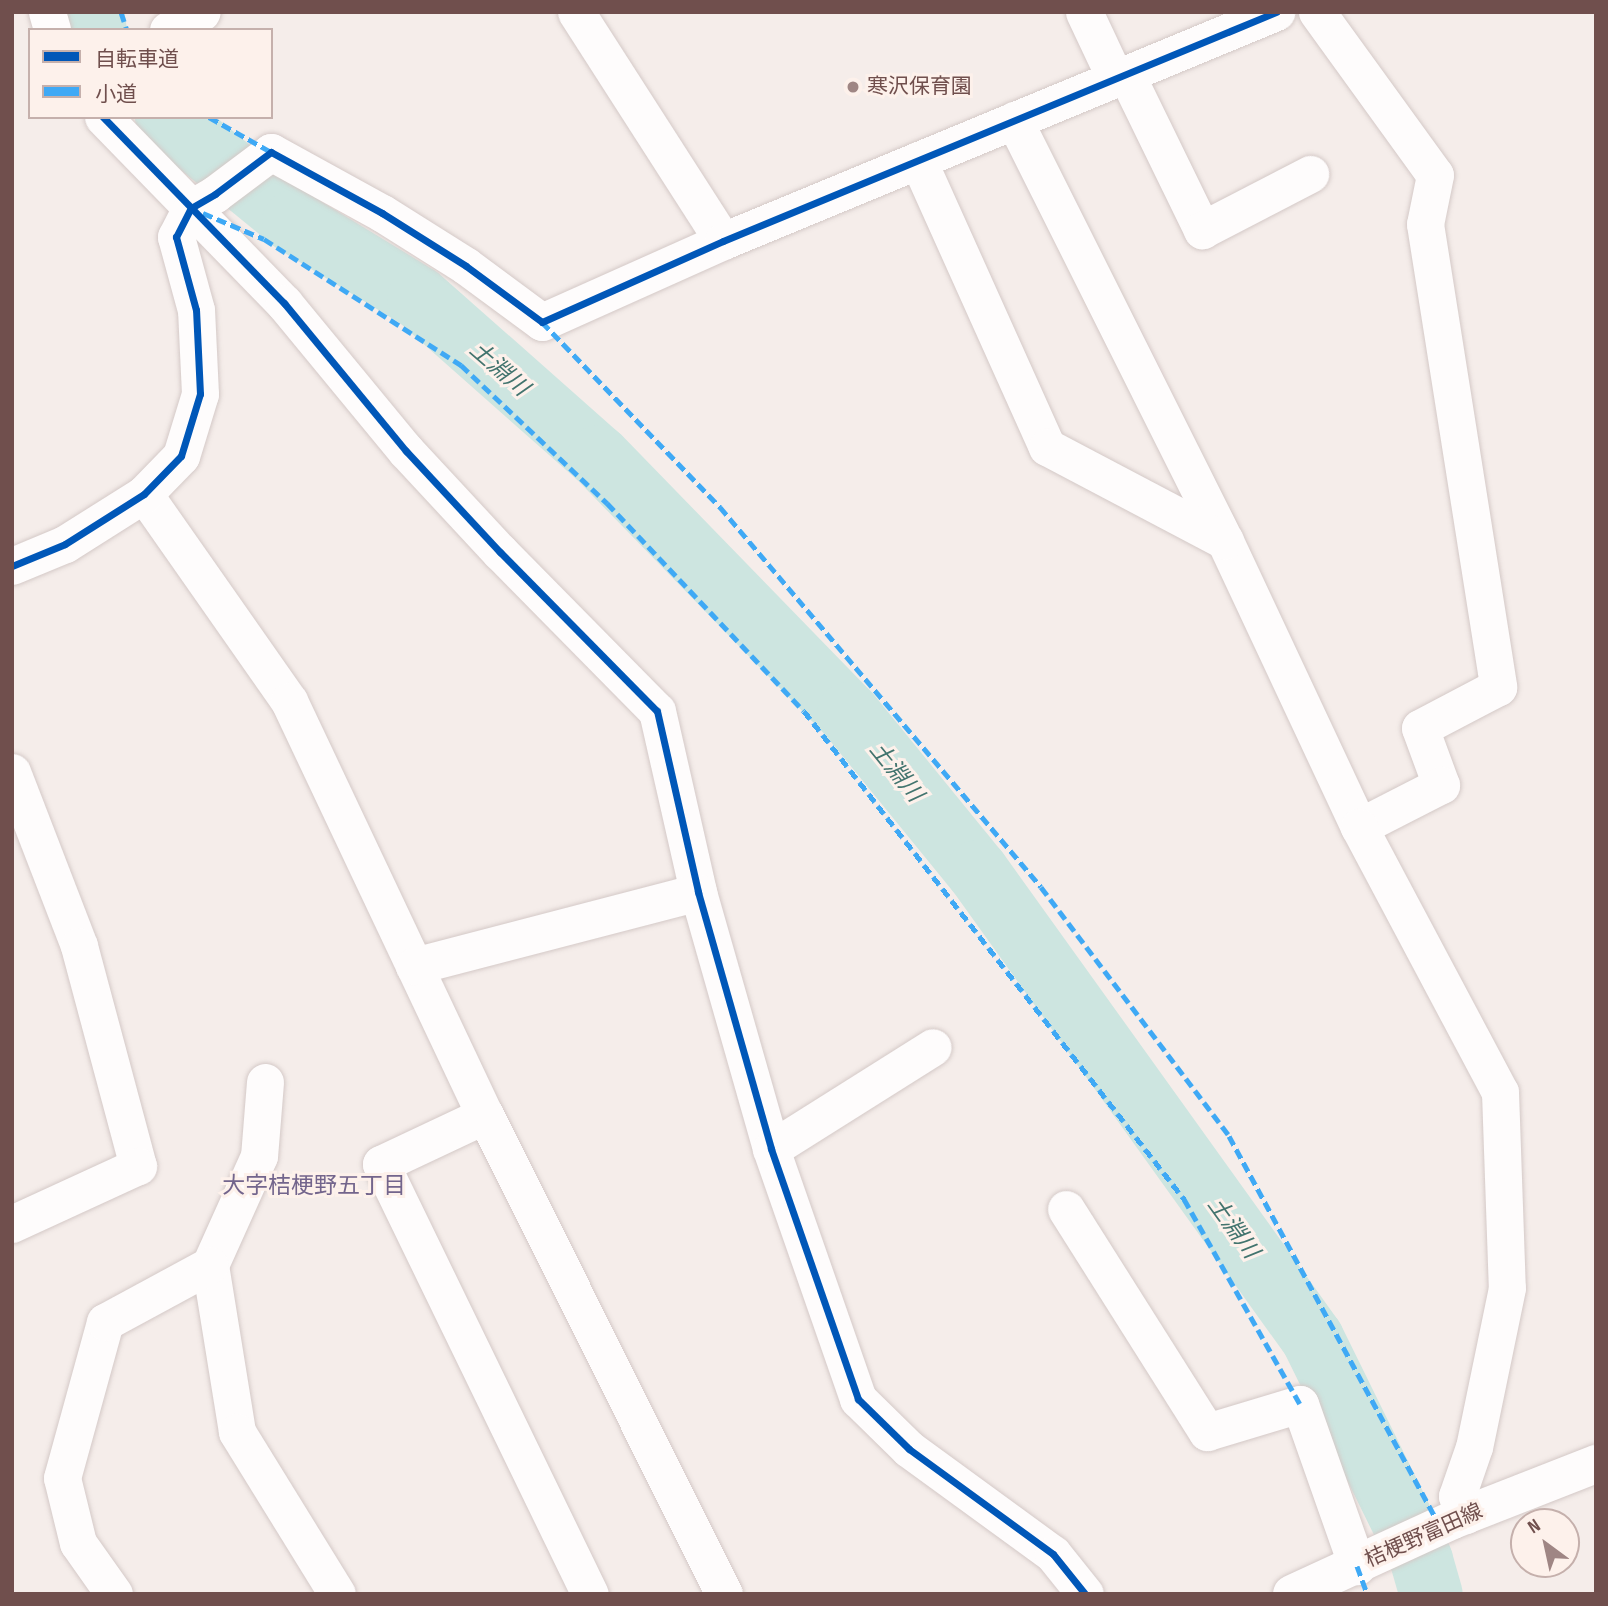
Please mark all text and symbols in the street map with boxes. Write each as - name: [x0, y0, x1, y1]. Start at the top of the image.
- legend: [28, 28, 273, 119]
- text: 自転車道: [95, 47, 179, 72]
- place label: 寒沢保育園: [867, 74, 972, 100]
- marker: 寒沢保育園: [845, 79, 861, 95]
- text: 小道: [95, 82, 137, 107]
- water label: 土淵川: [464, 336, 534, 402]
- water label: 土淵川: [864, 737, 928, 807]
- district label: 大字桔梗野五丁目: [222, 1172, 406, 1200]
- water label: 土淵川: [1202, 1192, 1264, 1264]
- street label: 桔梗野富田線: [1361, 1499, 1487, 1573]
- north arrow: [1510, 1508, 1580, 1578]
- text: N: [1524, 1514, 1545, 1539]

